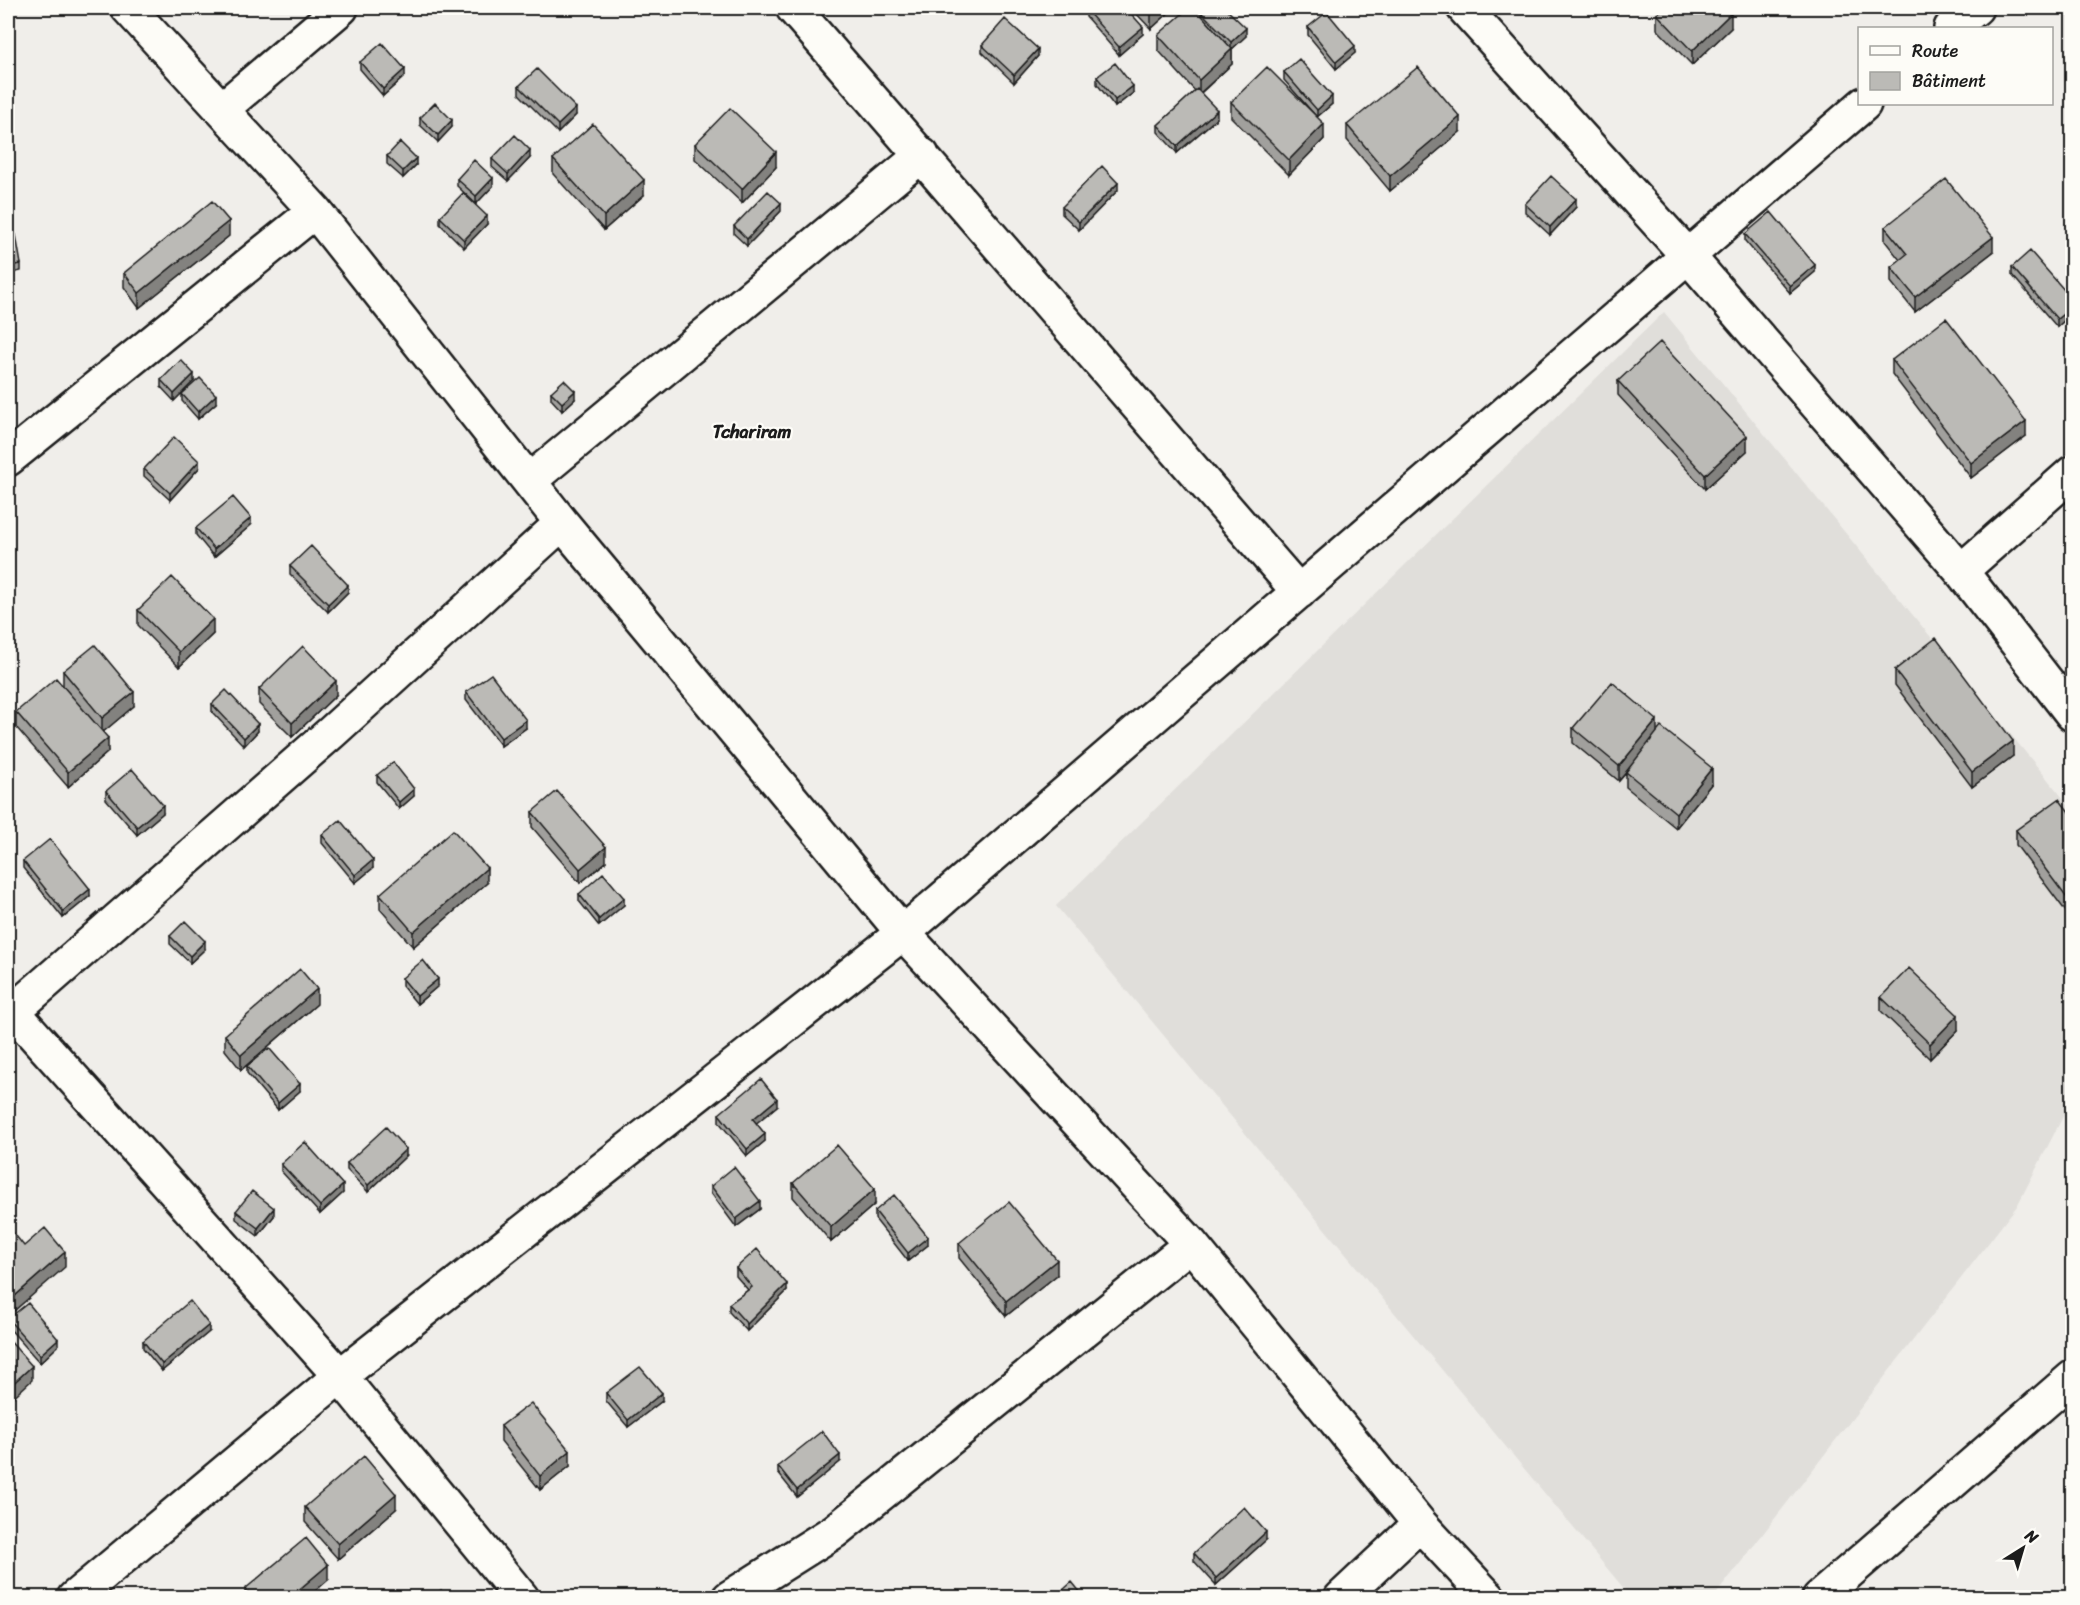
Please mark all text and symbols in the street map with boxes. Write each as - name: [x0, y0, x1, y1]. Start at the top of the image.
- legend: [1858, 27, 2053, 105]
- text: Route: [1912, 35, 1959, 67]
- text: Bâtiment: [1912, 65, 1986, 97]
- district label: Tchariram: [713, 416, 791, 448]
- north arrow: [1993, 1518, 2053, 1578]
- text: N: [2018, 1521, 2046, 1552]

